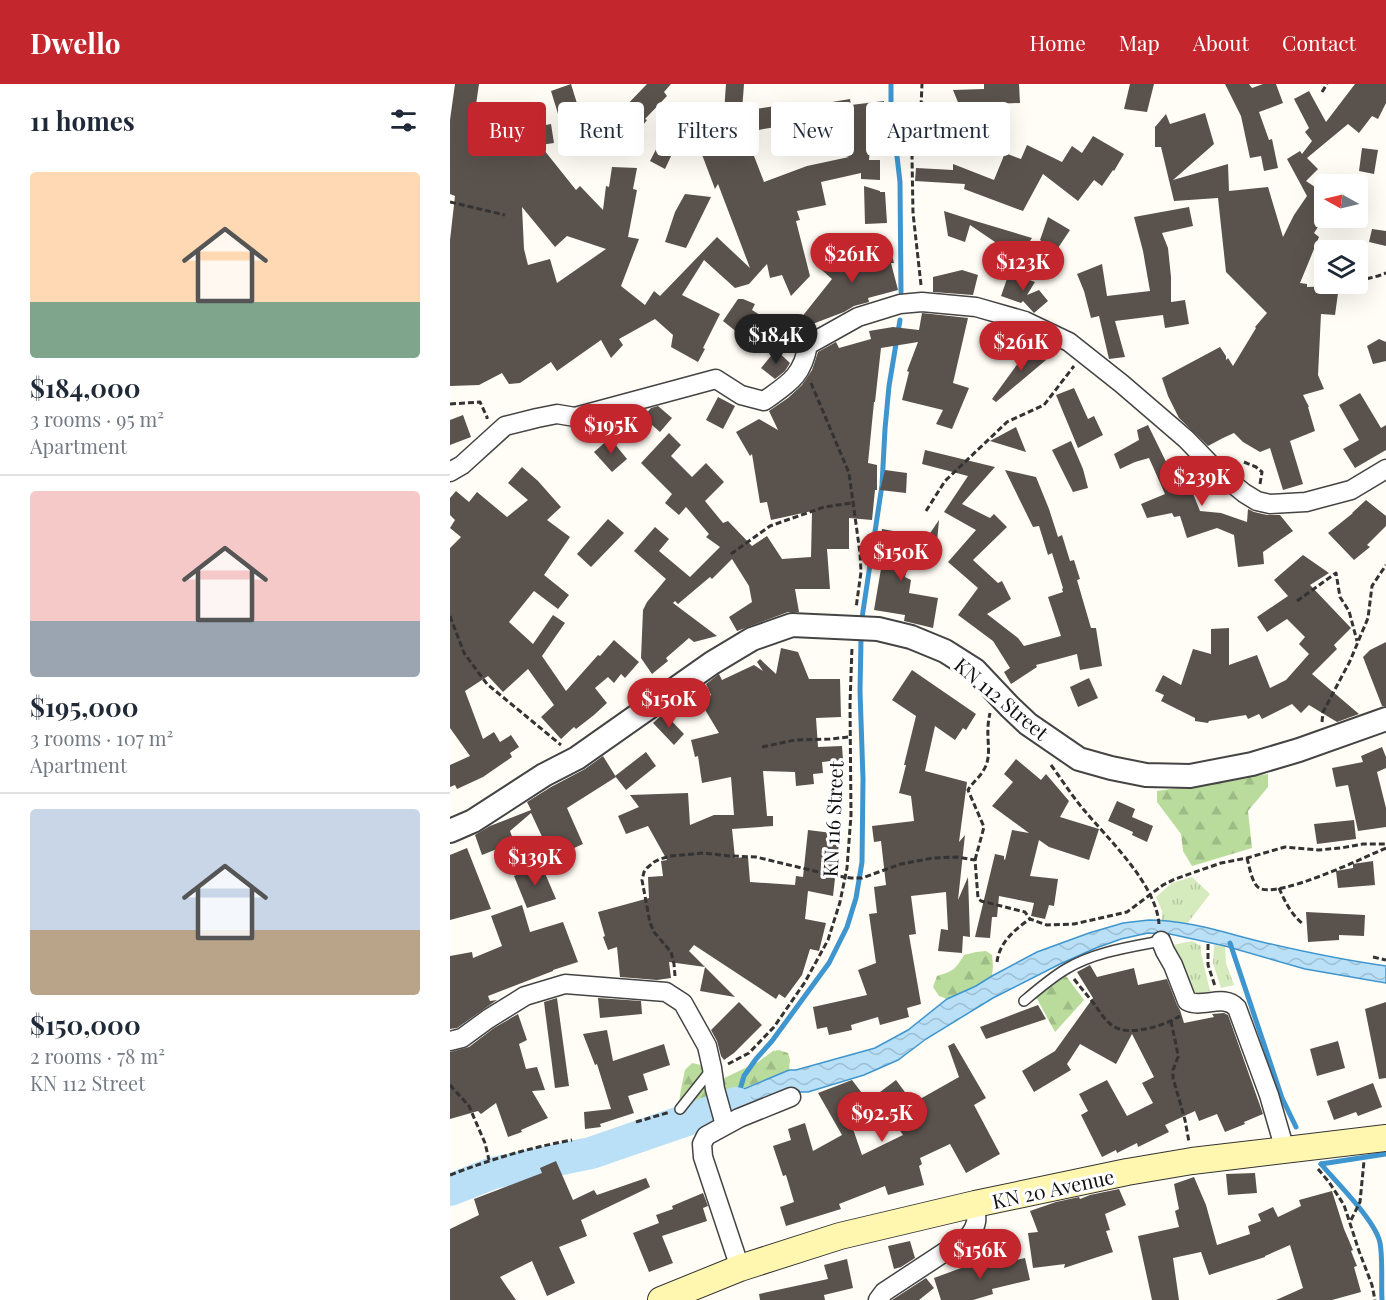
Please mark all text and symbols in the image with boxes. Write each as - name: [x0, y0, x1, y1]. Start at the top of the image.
- text: Dwello: [30, 24, 120, 61]
- text: Home: [1030, 28, 1086, 56]
- text: Map: [1119, 28, 1160, 56]
- text: About: [1193, 28, 1249, 56]
- text: Contact: [1282, 28, 1356, 56]
- chip: Buy: [468, 102, 546, 156]
- chip: Rent: [558, 102, 644, 156]
- chip: Filters: [656, 102, 759, 156]
- chip: New: [771, 102, 854, 156]
- chip: Apartment: [866, 102, 1010, 156]
- text: 11 homes: [30, 103, 135, 138]
- icon: filters: [387, 104, 420, 137]
- north arrow: [1314, 174, 1368, 228]
- map controls: [1314, 174, 1368, 294]
- icon: home: [171, 211, 279, 319]
- pin: $261K: [810, 233, 894, 284]
- text: $261K: [824, 239, 880, 266]
- button: layers: [1314, 240, 1368, 294]
- pin: $123K: [981, 241, 1065, 292]
- text: $123K: [996, 247, 1050, 274]
- pin: $184K: [734, 314, 818, 365]
- text: $184K: [748, 320, 804, 347]
- pin: $261K: [979, 321, 1063, 372]
- text: $261K: [993, 327, 1049, 354]
- text: $184,000: [30, 370, 141, 405]
- pin: $195K: [569, 404, 653, 455]
- text: 3 rooms · 95 m²: [30, 405, 164, 432]
- text: $195K: [584, 410, 638, 437]
- text: Apartment: [30, 432, 127, 459]
- pin: $239K: [1160, 456, 1244, 507]
- text: $239K: [1173, 462, 1231, 489]
- icon: home: [171, 530, 279, 638]
- pin: $150K: [859, 531, 943, 582]
- text: $150K: [873, 537, 929, 564]
- street label: KN 112 Street: [949, 651, 1056, 746]
- pin: $150K: [627, 678, 711, 729]
- text: $150K: [641, 684, 697, 711]
- text: $195,000: [30, 689, 139, 724]
- text: 3 rooms · 107 m²: [30, 724, 173, 751]
- text: Apartment: [30, 751, 127, 778]
- street label: KN 116 Street: [815, 759, 849, 878]
- pin: $139K: [493, 836, 577, 887]
- text: $139K: [508, 842, 562, 869]
- icon: home: [171, 848, 279, 956]
- text: $150,000: [30, 1007, 141, 1042]
- text: 2 rooms · 78 m²: [30, 1042, 165, 1069]
- text: KN 112 Street: [30, 1069, 145, 1096]
- pin: $92.5K: [833, 1092, 931, 1143]
- text: $92.5K: [851, 1098, 913, 1125]
- street label: KN 20 Avenue: [990, 1162, 1116, 1214]
- pin: $156K: [938, 1229, 1022, 1280]
- text: $156K: [953, 1235, 1007, 1262]

